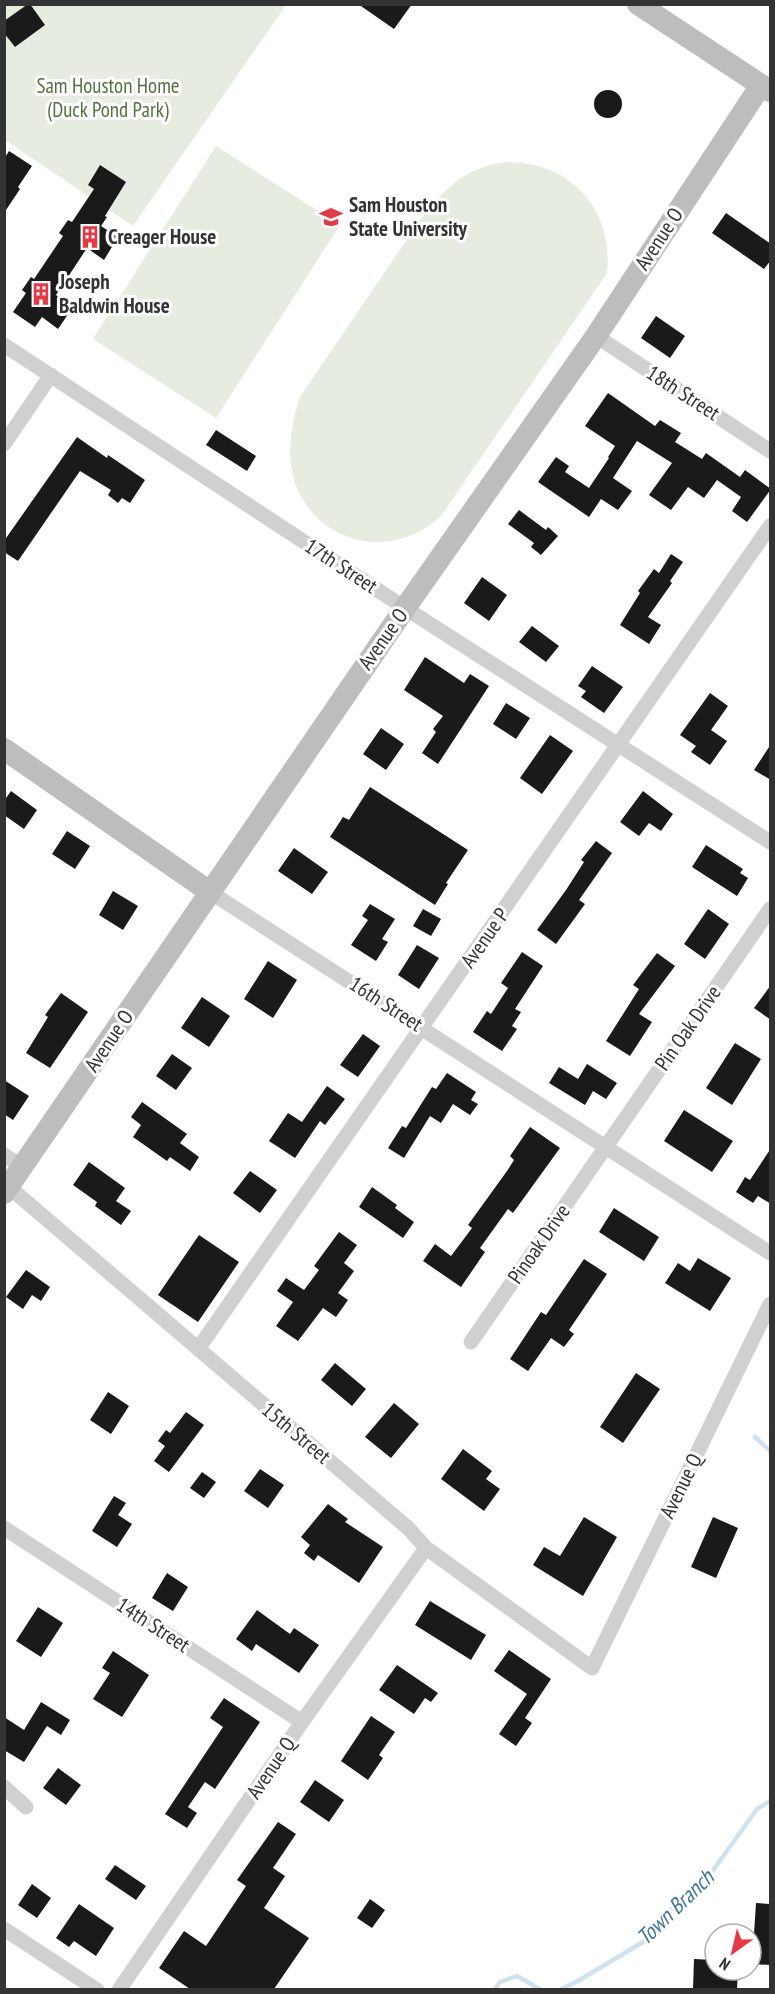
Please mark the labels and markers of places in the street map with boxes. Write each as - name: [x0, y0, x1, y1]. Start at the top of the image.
- place label: Sam Houston State University: [349, 191, 468, 242]
- school or university icon: Sam Houston State University: [318, 204, 344, 230]
- place label: Creager House: [108, 223, 216, 250]
- building icon: Creager House: [77, 224, 103, 250]
- place label: Joseph Baldwin House: [58, 268, 170, 319]
- building icon: Joseph Baldwin House: [28, 281, 54, 307]

